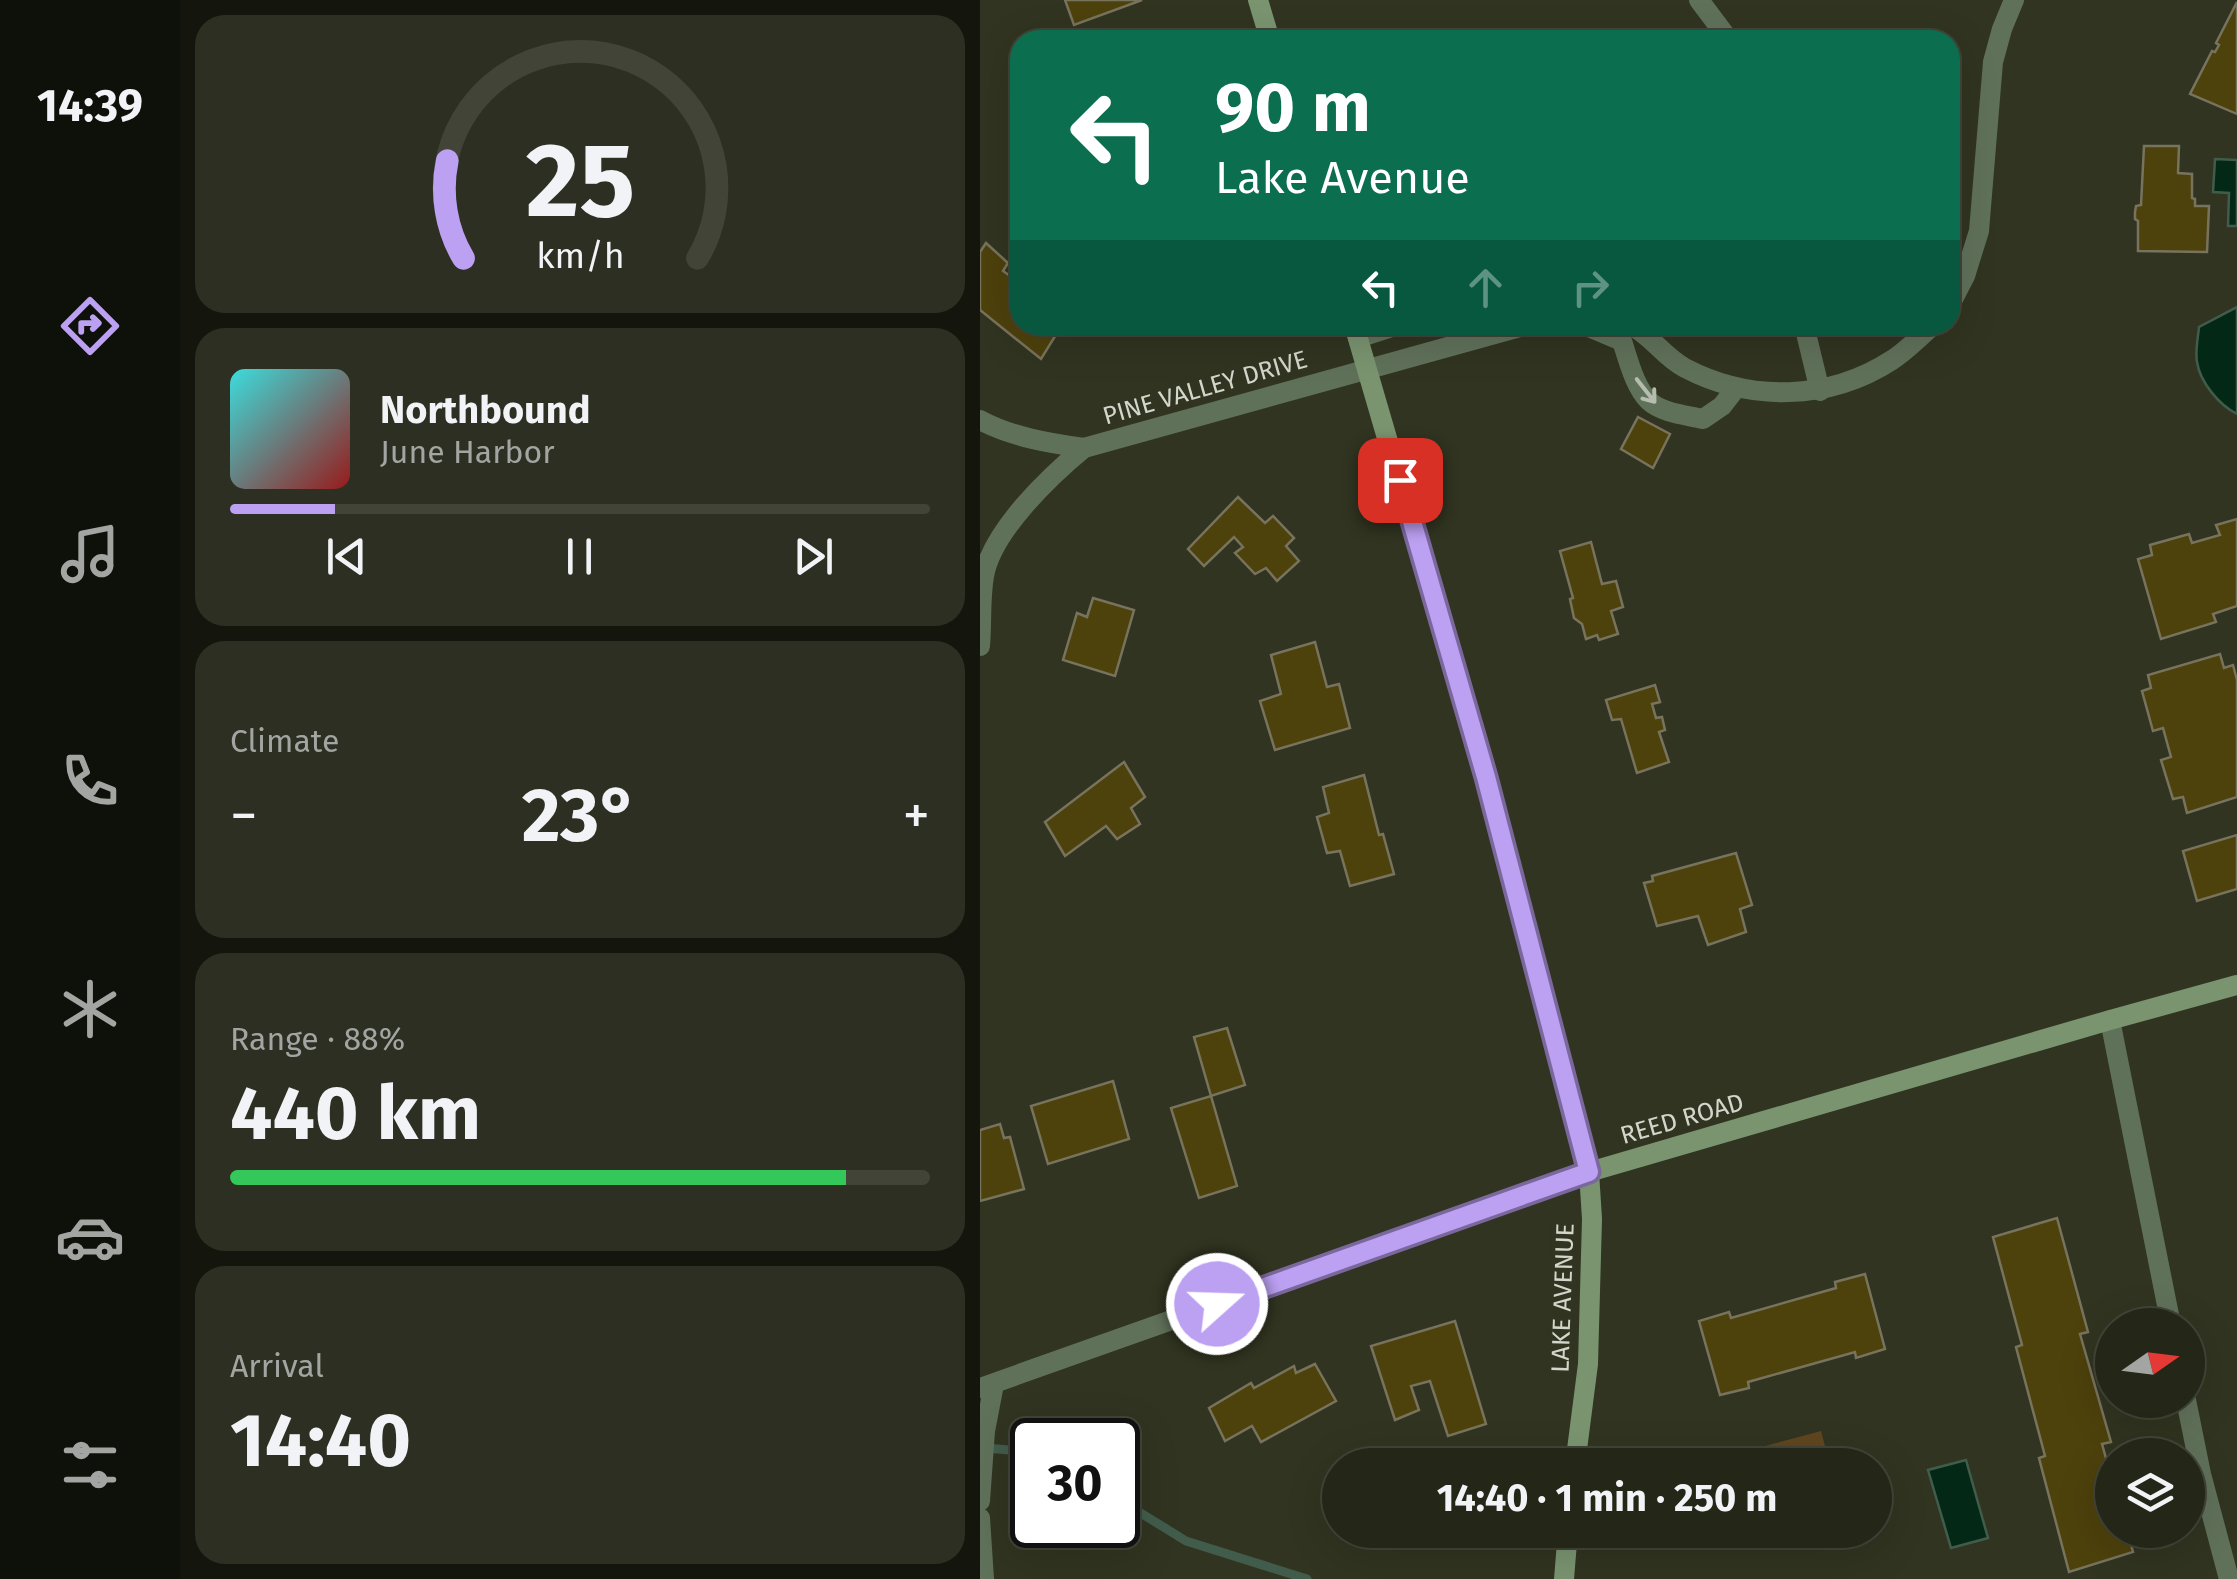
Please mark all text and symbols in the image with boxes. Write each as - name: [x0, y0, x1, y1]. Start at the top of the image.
- text: 90 m: [1215, 66, 1371, 150]
- icon: left: [1050, 70, 1180, 200]
- text: 14:39: [37, 79, 143, 133]
- text: 25: [525, 119, 635, 244]
- text: Lake Avenue: [1215, 151, 1470, 205]
- text: km/h: [536, 235, 624, 277]
- icon: left: [1353, 260, 1408, 315]
- icon: ahead: [1458, 260, 1513, 315]
- icon: right: [1563, 260, 1618, 315]
- icon: directions: [55, 291, 125, 361]
- street label: PINE VALLEY DRIVE: [1099, 344, 1311, 432]
- one-way arrow: [1634, 377, 1656, 403]
- text: Northbound: [380, 387, 591, 433]
- text: June Harbor: [380, 433, 555, 471]
- pin: [1358, 438, 1443, 523]
- icon: arrive: [1373, 453, 1428, 508]
- icon: music: [55, 519, 125, 589]
- icon: previous: [319, 529, 374, 584]
- icon: pause: [552, 529, 607, 584]
- icon: next: [786, 529, 841, 584]
- text: Climate: [230, 722, 339, 760]
- icon: phone: [55, 746, 125, 816]
- text: 23°: [522, 771, 638, 861]
- text: −: [230, 783, 258, 849]
- text: +: [903, 783, 930, 849]
- icon: climate: [55, 974, 125, 1044]
- text: Range · 88%: [230, 1020, 405, 1058]
- text: 440 km: [230, 1069, 481, 1159]
- street label: REED ROAD: [1617, 1087, 1747, 1151]
- icon: car: [55, 1202, 125, 1272]
- street label: LAKE AVENUE: [1545, 1223, 1581, 1373]
- position arrow: [1165, 1252, 1269, 1356]
- north arrow: [2095, 1308, 2205, 1418]
- map controls: [2095, 1308, 2205, 1548]
- text: Arrival: [230, 1347, 324, 1385]
- text: 14:40: [230, 1396, 411, 1486]
- speed limit sign: 30: [1010, 1418, 1140, 1548]
- icon: filters: [55, 1430, 125, 1500]
- button: layers: [2095, 1438, 2205, 1548]
- text: 14:40 · 1 min · 250 m: [1437, 1475, 1777, 1521]

